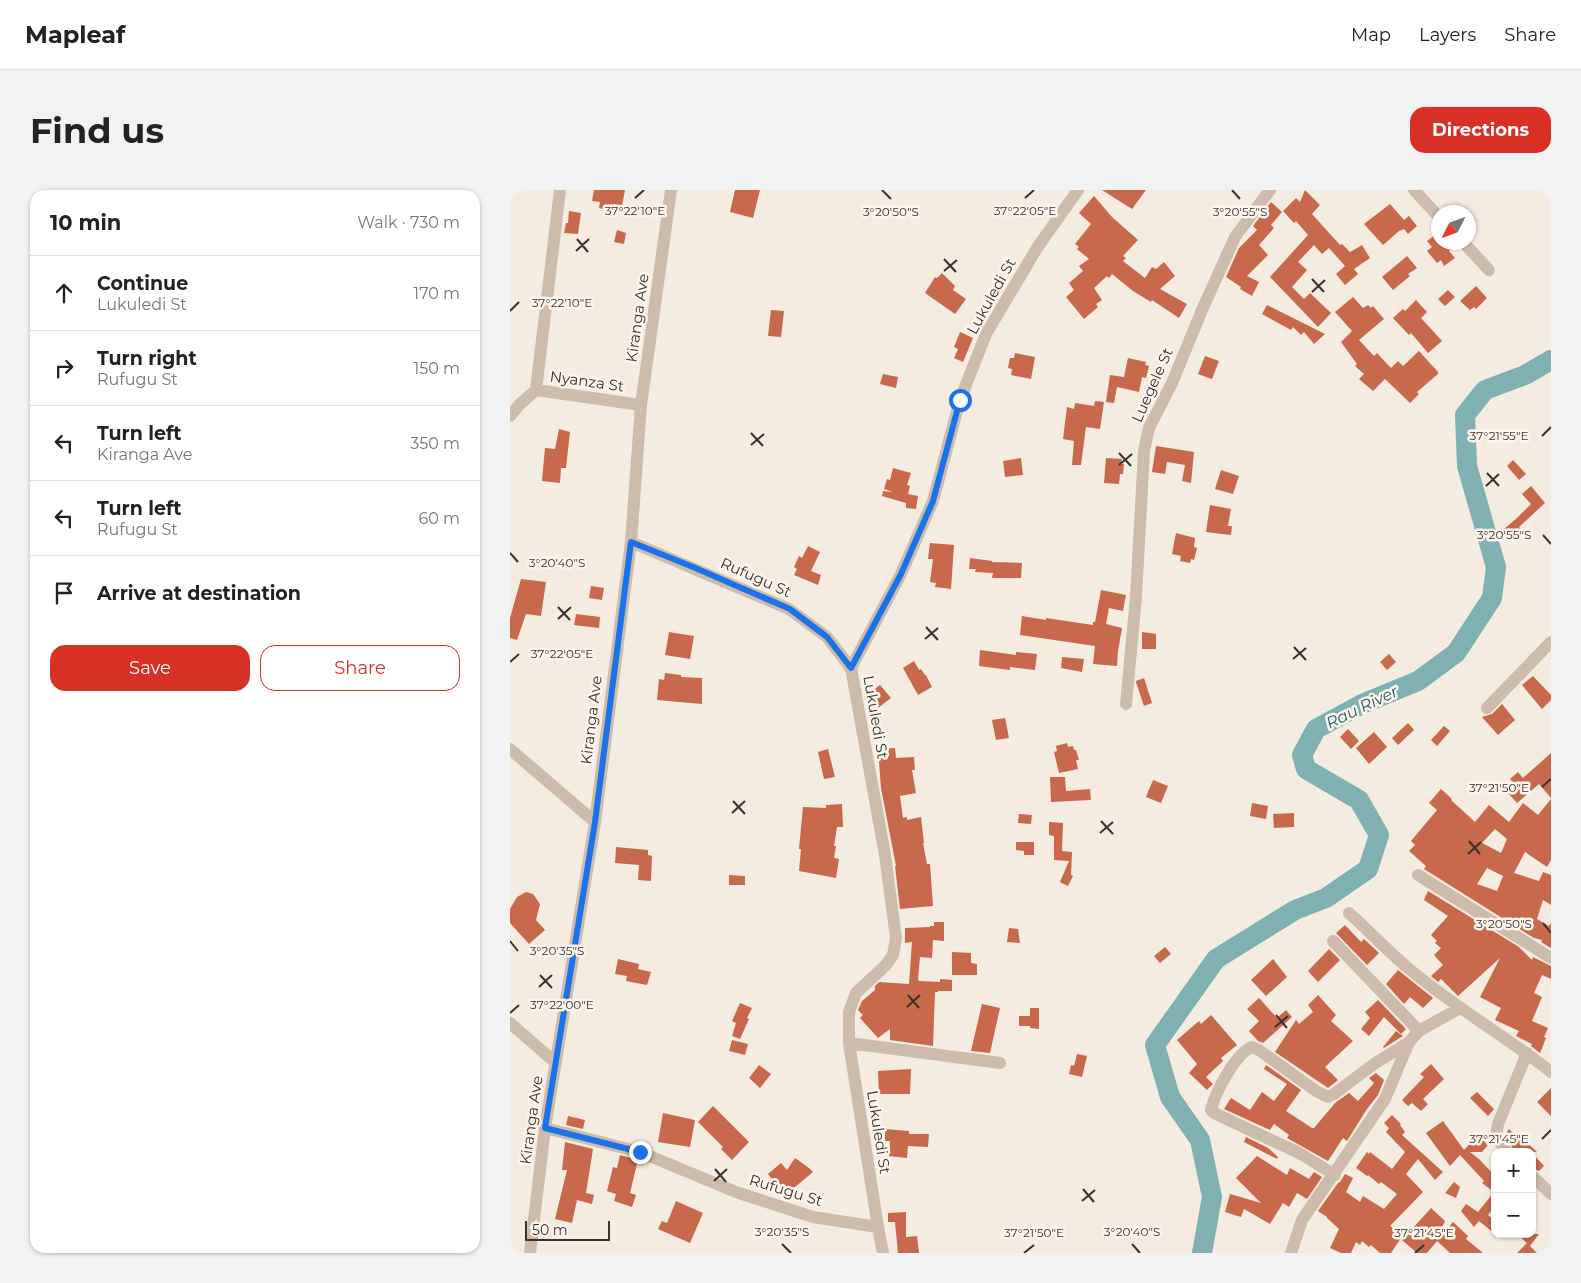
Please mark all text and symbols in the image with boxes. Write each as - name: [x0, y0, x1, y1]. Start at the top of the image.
- text: Mapleaf: [25, 20, 125, 49]
- text: Map: [1351, 24, 1391, 46]
- text: Layers: [1419, 24, 1476, 46]
- text: Share: [1504, 24, 1556, 46]
- button: Directions: [1410, 107, 1551, 153]
- text: Find us: [30, 109, 164, 152]
- text: 37°22'10"E: [605, 203, 665, 218]
- text: 37°22'05"E: [994, 203, 1056, 218]
- text: 3°20'50"S: [863, 204, 919, 219]
- text: 3°20'55"S: [1213, 204, 1267, 219]
- north arrow: [1431, 205, 1476, 250]
- text: 10 min: [50, 210, 121, 235]
- text: Walk · 730 m: [357, 213, 460, 232]
- street label: Lukuledi St: [962, 255, 1020, 337]
- text: Continue: [97, 272, 188, 295]
- street label: Kiranga Ave: [621, 272, 653, 364]
- icon: ahead: [50, 279, 78, 307]
- text: 170 m: [413, 284, 460, 303]
- text: Lukuledi St: [97, 295, 187, 314]
- text: 37°22'10"E: [532, 295, 592, 310]
- street label: Luegele St: [1127, 345, 1177, 425]
- text: Turn right: [97, 347, 197, 370]
- icon: right: [50, 354, 78, 382]
- text: 150 m: [413, 359, 460, 378]
- street label: Nyanza St: [549, 366, 625, 396]
- text: Rufugu St: [97, 370, 178, 389]
- route start: [949, 389, 972, 412]
- text: Turn left: [97, 422, 182, 445]
- text: 37°21'55"E: [1470, 428, 1528, 443]
- icon: left: [50, 429, 78, 457]
- text: 350 m: [410, 434, 460, 453]
- text: Kiranga Ave: [97, 445, 192, 464]
- text: Turn left: [97, 497, 182, 520]
- icon: left: [50, 504, 78, 532]
- text: 60 m: [418, 509, 460, 528]
- text: Rufugu St: [97, 520, 178, 539]
- text: 3°20'55"S: [1477, 527, 1531, 542]
- street label: Rufugu St: [718, 553, 794, 601]
- text: 3°20'40"S: [529, 555, 585, 570]
- icon: arrive: [50, 579, 78, 607]
- text: Arrive at destination: [97, 582, 301, 605]
- button: Save: [50, 645, 250, 691]
- button: Share: [260, 645, 460, 691]
- text: 37°22'05"E: [531, 646, 593, 661]
- street label: Kiranga Ave: [576, 674, 606, 766]
- street label: Lukuledi St: [859, 674, 893, 760]
- water label: Rau River: [1323, 681, 1402, 733]
- text: 37°21'50"E: [1469, 780, 1529, 795]
- text: 3°20'50"S: [1476, 916, 1532, 931]
- text: 3°20'35"S: [530, 943, 584, 958]
- text: 37°22'00"E: [530, 997, 594, 1012]
- street label: Kiranga Ave: [515, 1074, 547, 1166]
- street label: Lukuledi St: [863, 1089, 895, 1175]
- text: 37°21'45"E: [1469, 1131, 1529, 1146]
- route end: [629, 1141, 652, 1164]
- map controls: [1491, 1148, 1536, 1238]
- button: +: [1491, 1148, 1536, 1193]
- street label: Rufugu St: [747, 1170, 825, 1210]
- button: −: [1491, 1193, 1536, 1238]
- scale bar: [525, 1218, 610, 1241]
- text: 50 m: [532, 1221, 568, 1239]
- text: 3°20'35"S: [755, 1224, 809, 1239]
- text: 3°20'40"S: [1104, 1224, 1160, 1239]
- text: 37°21'50"E: [1004, 1225, 1064, 1240]
- text: 37°21'45"E: [1394, 1225, 1454, 1240]

